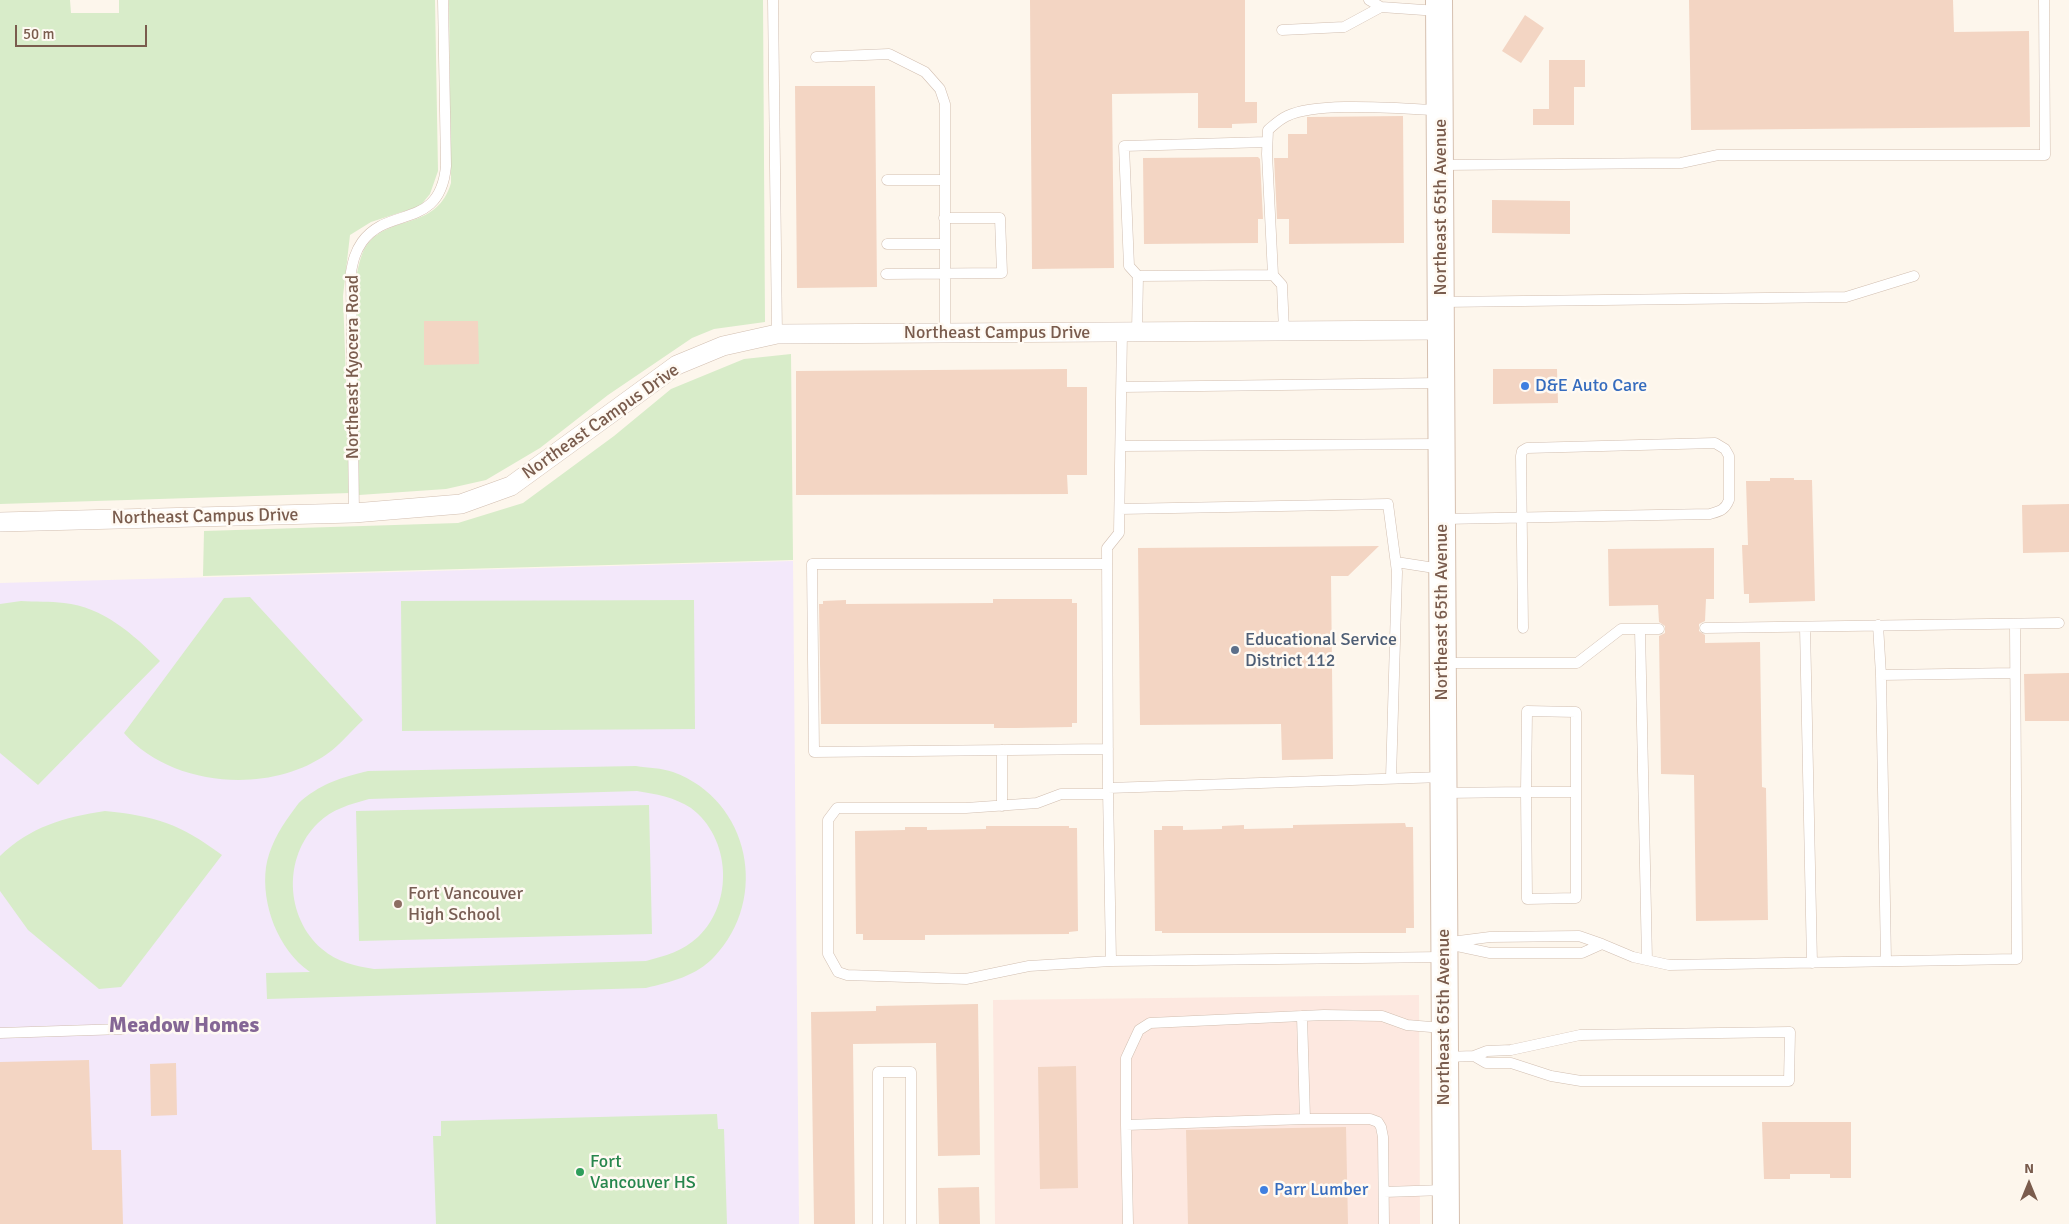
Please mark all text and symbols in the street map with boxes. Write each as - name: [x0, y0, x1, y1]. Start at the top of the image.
- scale bar: [18, 15, 150, 47]
- text: 50 m: [23, 25, 54, 43]
- street label: Northeast 65th Avenue: [1430, 119, 1452, 295]
- street label: Northeast Kyocera Road: [342, 275, 364, 459]
- street label: Northeast Campus Drive: [904, 322, 1090, 344]
- street label: Northeast Campus Drive: [518, 360, 684, 484]
- place label: D&E Auto Care: [1535, 375, 1647, 397]
- marker: D&E Auto Care: [1519, 380, 1531, 392]
- street label: Northeast Campus Drive: [111, 505, 299, 529]
- street label: Northeast 65th Avenue: [1431, 524, 1453, 700]
- place label: Educational Service District 112: [1245, 629, 1397, 672]
- marker: Educational Service District 112: [1229, 644, 1241, 656]
- place label: Fort Vancouver High School: [408, 883, 523, 926]
- marker: Fort Vancouver High School: [392, 898, 404, 910]
- street label: Northeast 65th Avenue: [1433, 929, 1455, 1105]
- district label: Meadow Homes: [109, 1013, 259, 1039]
- place label: Fort Vancouver HS: [590, 1151, 696, 1194]
- north arrow: [2004, 1159, 2054, 1209]
- text: N: [2024, 1160, 2034, 1177]
- marker: Fort Vancouver HS: [574, 1166, 586, 1178]
- place label: Parr Lumber: [1274, 1179, 1368, 1201]
- marker: Parr Lumber: [1258, 1184, 1270, 1196]

